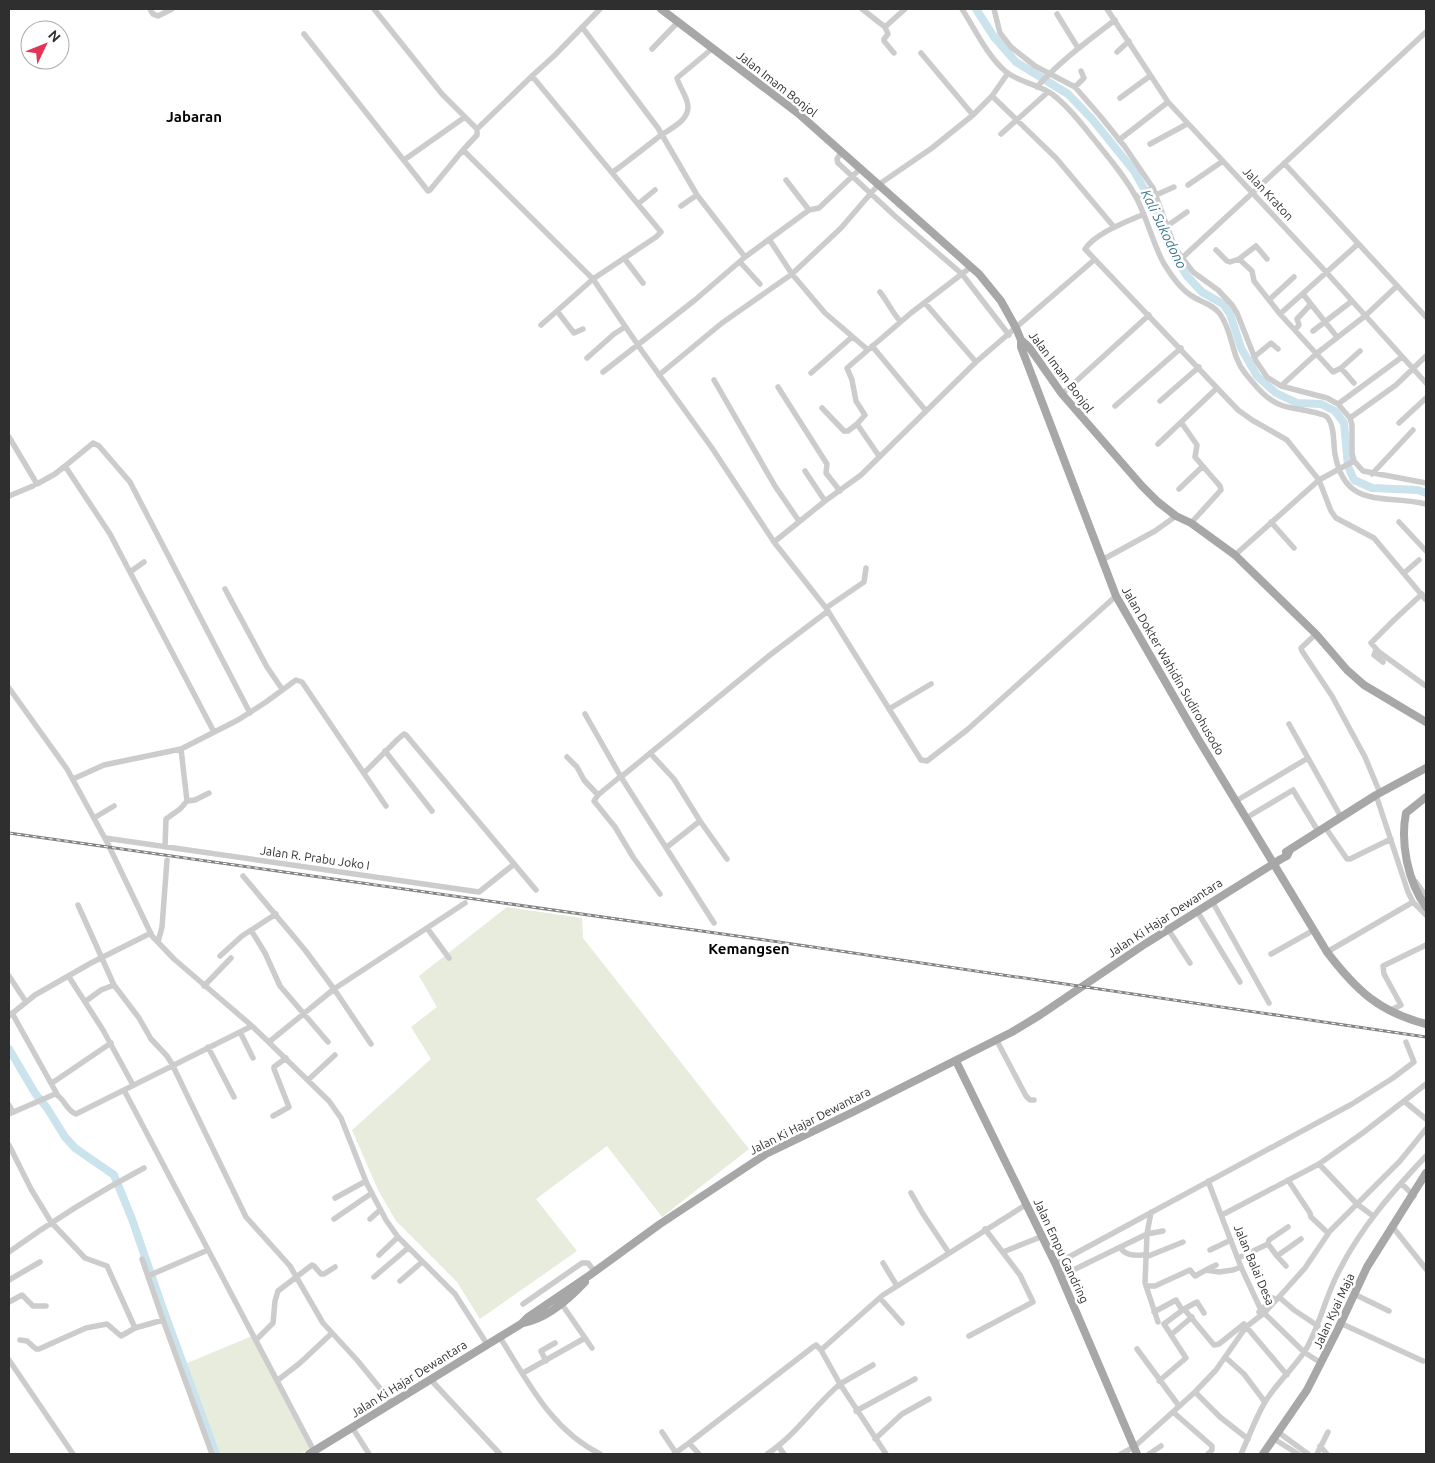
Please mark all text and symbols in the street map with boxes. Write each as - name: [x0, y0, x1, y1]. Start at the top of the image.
- north arrow: [20, 20, 70, 70]
- text: N: [45, 27, 64, 45]
- street label: Jalan Imam Bonjol: [735, 48, 820, 119]
- district label: Jabaran: [166, 108, 222, 125]
- street label: Jalan Kraton: [1241, 165, 1296, 223]
- water label: Kali Sukodono: [1138, 187, 1190, 272]
- street label: Jalan Imam Bonjol: [1027, 329, 1096, 415]
- street label: Jalan Dokter Wahidin Sudirohusodo: [1120, 584, 1227, 757]
- street label: Jalan R. Prabu Joko I: [259, 843, 371, 872]
- street label: Jalan Ki Hajar Dewantara: [1105, 876, 1225, 960]
- district label: Kemangsen: [708, 940, 790, 957]
- street label: Jalan Ki Hajar Dewantara: [747, 1084, 872, 1157]
- street label: Jalan Empu Gandring: [1031, 1196, 1091, 1305]
- street label: Jalan Balai Desa: [1232, 1223, 1277, 1307]
- street label: Jalan Kyai Maja: [1310, 1271, 1357, 1350]
- street label: Jalan Ki Hajar Dewantara: [348, 1338, 469, 1420]

